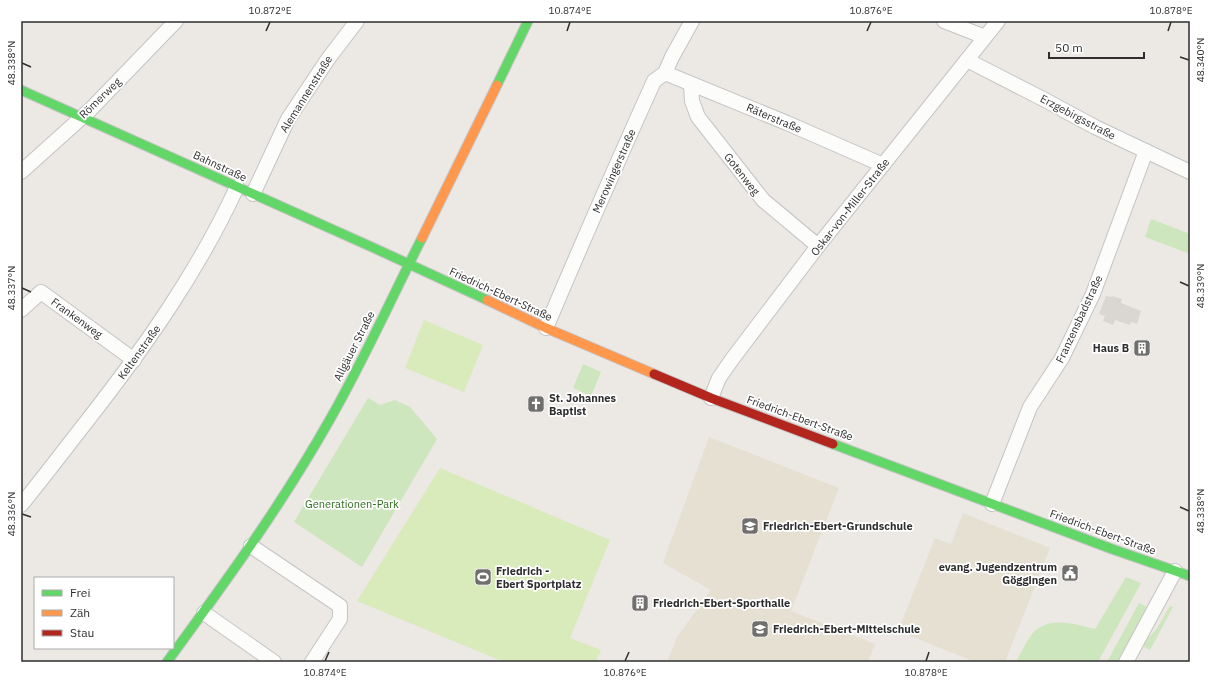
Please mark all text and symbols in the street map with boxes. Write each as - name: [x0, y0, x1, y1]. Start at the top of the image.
- text: 10.872°E: [248, 4, 292, 17]
- text: 10.874°E: [548, 4, 592, 17]
- text: 10.876°E: [849, 4, 893, 17]
- text: 10.878°E: [1149, 4, 1193, 17]
- scale bar: [1049, 34, 1144, 60]
- text: 48.340°N: [1194, 38, 1207, 82]
- text: 50 m: [1055, 40, 1083, 55]
- text: 48.338°N: [5, 41, 18, 85]
- street label: Alemannenstraße: [277, 53, 335, 135]
- street label: Römerweg: [76, 74, 124, 121]
- street label: Erzgebirgsstraße: [1038, 91, 1118, 143]
- street label: Räterstraße: [744, 100, 804, 136]
- street label: Merowingerstraße: [589, 127, 639, 215]
- street label: Bahnstraße: [191, 147, 249, 185]
- street label: Gotenweg: [721, 150, 763, 198]
- street label: Oskar-von-Miller-Straße: [808, 155, 892, 259]
- street label: Friedrich-Ebert-Straße: [447, 264, 555, 324]
- text: 48.339°N: [1194, 264, 1207, 308]
- text: 48.337°N: [5, 266, 18, 310]
- street label: Franzensbadstraße: [1052, 273, 1106, 365]
- street label: Frankenweg: [49, 295, 106, 341]
- street label: Allgäuer Straße: [330, 309, 378, 383]
- street label: Keltenstraße: [115, 322, 163, 382]
- building icon: Haus B: [1132, 338, 1152, 358]
- place label: Haus B: [1093, 341, 1129, 355]
- place label: St. Johannes Baptist: [549, 391, 616, 418]
- street label: Friedrich-Ebert-Straße: [745, 392, 855, 444]
- church icon: St. Johannes Baptist: [526, 394, 546, 414]
- text: 48.338°N: [1194, 489, 1207, 533]
- text: 48.336°N: [5, 492, 18, 536]
- park label: Generationen-Park: [305, 497, 399, 511]
- street label: Friedrich-Ebert-Straße: [1048, 506, 1158, 558]
- school or university icon: Friedrich-Ebert-Grundschule: [740, 516, 760, 536]
- place label: Friedrich-Ebert-Grundschule: [763, 519, 913, 533]
- place label: evang. Jugendzentrum Göggingen: [939, 560, 1057, 587]
- public building icon: evang. Jugendzentrum Göggingen: [1060, 563, 1080, 583]
- place label: Friedrich - Ebert Sportplatz: [496, 564, 582, 591]
- sports icon: Friedrich - Ebert Sportplatz: [473, 567, 493, 587]
- legend: [34, 577, 174, 649]
- text: Frei: [70, 585, 90, 600]
- building icon: Friedrich-Ebert-Sporthalle: [630, 593, 650, 613]
- place label: Friedrich-Ebert-Sporthalle: [653, 596, 790, 610]
- text: Zäh: [70, 605, 90, 620]
- school or university icon: Friedrich-Ebert-Mittelschule: [750, 619, 770, 639]
- place label: Friedrich-Ebert-Mittelschule: [773, 622, 920, 636]
- text: Stau: [70, 625, 94, 640]
- text: 10.874°E: [303, 666, 347, 679]
- text: 10.876°E: [603, 666, 647, 679]
- text: 10.878°E: [904, 666, 948, 679]

